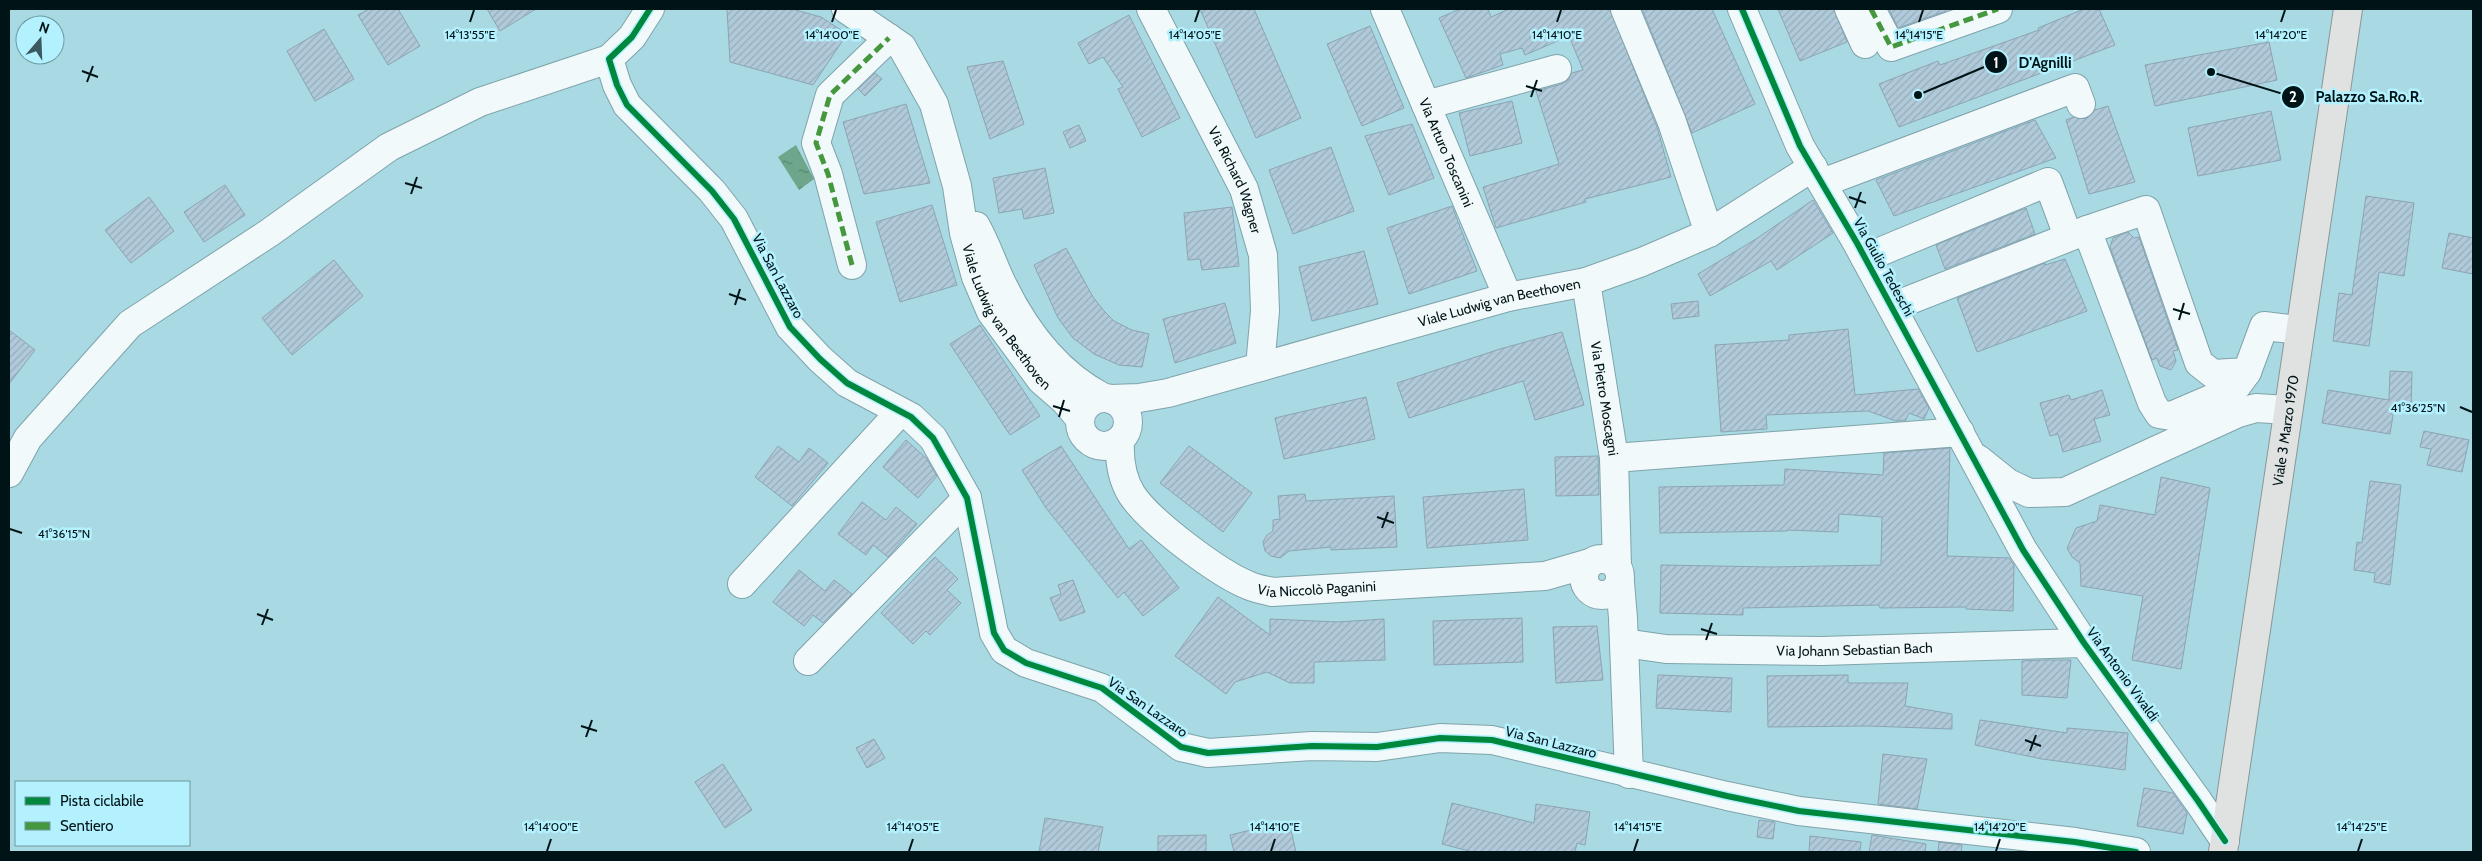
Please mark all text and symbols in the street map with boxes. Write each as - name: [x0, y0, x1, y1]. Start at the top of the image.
- north arrow: [15, 15, 65, 65]
- text: N: [37, 18, 52, 38]
- text: 14°13'55"E: [445, 27, 495, 42]
- text: 14°14'00"E: [805, 27, 859, 42]
- text: 14°14'05"E: [1169, 27, 1222, 42]
- text: 14°14'10"E: [1532, 27, 1582, 42]
- text: 14°14'15"E: [1895, 27, 1943, 42]
- text: 14°14'20"E: [2255, 27, 2307, 42]
- callout: D'Agnilli: [1984, 47, 2082, 77]
- text: 1: [1993, 54, 1999, 72]
- text: D'Agnilli: [2018, 54, 2072, 72]
- callout: Palazzo Sa.Ro.R.: [2280, 82, 2432, 112]
- text: 2: [2289, 88, 2297, 106]
- text: Palazzo Sa.Ro.R.: [2316, 88, 2422, 106]
- street label: Via Arturo Toscanini: [1415, 95, 1477, 210]
- street label: Via Richard Wagner: [1204, 123, 1266, 236]
- street label: Via Giulio Tedeschi: [1849, 215, 1919, 319]
- street label: Via San Lazzaro: [748, 231, 808, 322]
- street label: Viale Ludwig van Beethoven: [958, 242, 1055, 394]
- street label: Viale Ludwig van Beethoven: [1416, 274, 1582, 331]
- street label: Via Pietro Moscagni: [1587, 340, 1623, 457]
- street label: Viale 3 Marzo 1970: [2268, 374, 2303, 487]
- text: 41°36'25"N: [2391, 400, 2445, 415]
- text: 41°36'15"N: [38, 526, 90, 541]
- street label: Via Niccolò Paganini: [1256, 577, 1377, 601]
- street label: Via Antonio Vivaldi: [2083, 623, 2163, 725]
- street label: Via Johann Sebastian Bach: [1776, 639, 1933, 660]
- street label: Via San Lazzaro: [1105, 673, 1192, 741]
- street label: Via San Lazzaro: [1503, 722, 1599, 762]
- legend: [15, 781, 190, 846]
- text: Pista ciclabile: [60, 792, 144, 810]
- text: Sentiero: [60, 817, 113, 835]
- text: 14°14'00"E: [524, 819, 578, 834]
- text: 14°14'05"E: [887, 819, 940, 834]
- text: 14°14'10"E: [1250, 819, 1300, 834]
- text: 14°14'15"E: [1614, 819, 1662, 834]
- text: 14°14'20"E: [1974, 819, 2026, 834]
- text: 14°14'25"E: [2337, 819, 2387, 834]

